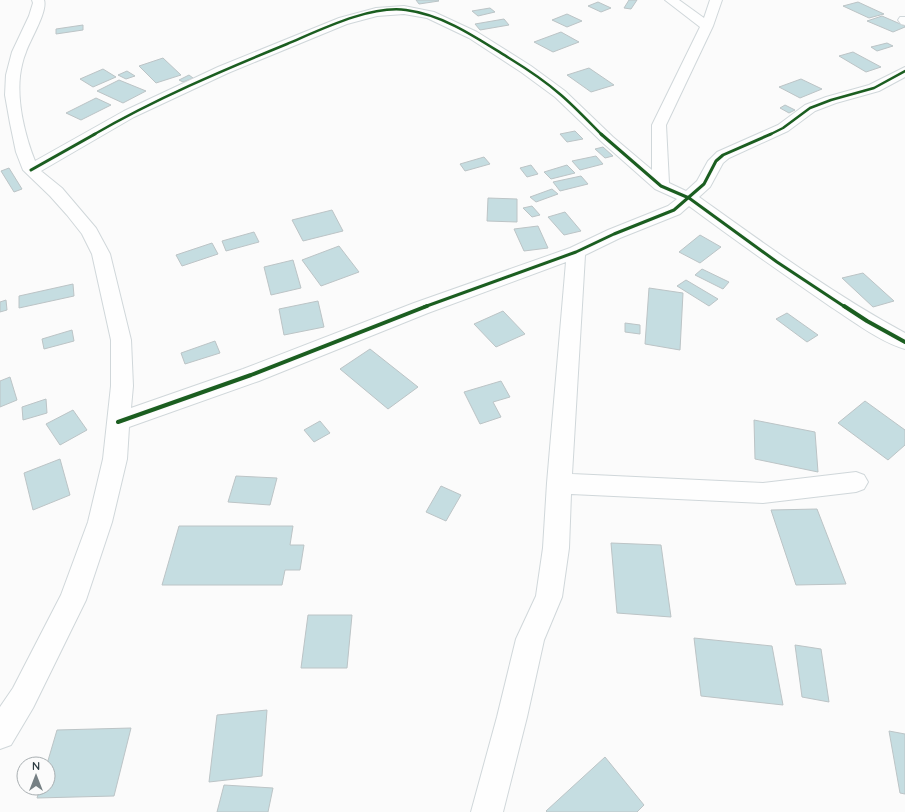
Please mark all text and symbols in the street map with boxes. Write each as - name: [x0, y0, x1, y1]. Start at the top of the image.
- north arrow: [16, 756, 56, 796]
- text: N: [32, 759, 40, 773]

